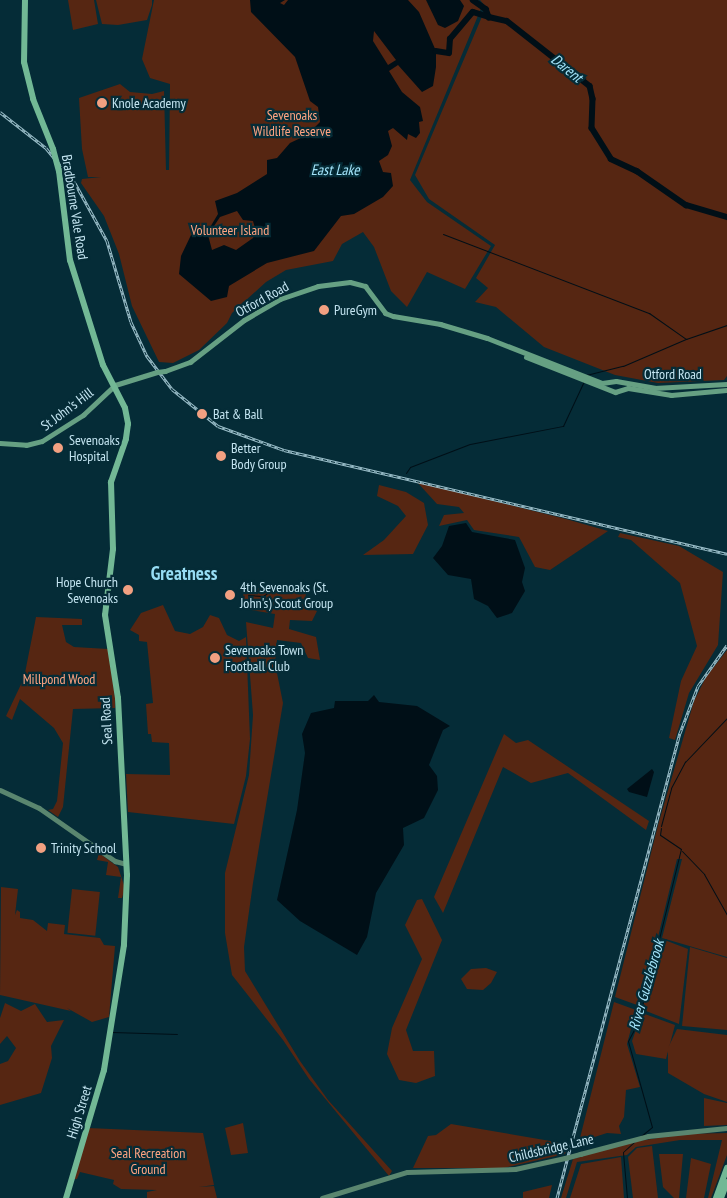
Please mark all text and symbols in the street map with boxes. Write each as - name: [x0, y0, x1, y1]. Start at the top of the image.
- water label: Darent: [548, 50, 586, 86]
- place label: Knole Academy: [112, 95, 186, 111]
- marker: Knole Academy: [96, 97, 108, 109]
- park label: Sevenoaks Wildlife Reserve: [253, 107, 331, 140]
- street label: Bradbourne Vale Road: [58, 153, 92, 261]
- water label: East Lake: [311, 161, 359, 179]
- park label: Volunteer Island: [191, 222, 269, 238]
- street label: Otford Road: [233, 278, 291, 320]
- place label: PureGym: [334, 302, 377, 318]
- marker: PureGym: [318, 304, 330, 316]
- street label: Otford Road: [644, 366, 702, 382]
- street label: St John's Hill: [38, 384, 96, 434]
- place label: Bat & Ball: [213, 406, 263, 422]
- marker: Bat & Ball: [195, 407, 209, 421]
- place label: Sevenoaks Hospital: [69, 432, 120, 464]
- place label: Better Body Group: [231, 440, 287, 472]
- marker: Sevenoaks Hospital: [51, 441, 65, 455]
- marker: Better Body Group: [215, 450, 227, 462]
- district label: Greatness: [151, 563, 217, 585]
- place label: Hope Church Sevenoaks: [56, 574, 118, 606]
- place label: 4th Sevenoaks (St. John's) Scout Group: [240, 579, 333, 612]
- marker: Hope Church Sevenoaks: [122, 584, 134, 596]
- marker: 4th Sevenoaks (St. John's) Scout Group: [224, 589, 236, 601]
- place label: Sevenoaks Town Football Club: [225, 642, 304, 674]
- marker: Sevenoaks Town Football Club: [209, 652, 221, 664]
- park label: Millpond Wood: [23, 671, 95, 687]
- street label: Seal Road: [96, 697, 116, 745]
- place label: Trinity School: [51, 840, 117, 856]
- marker: Trinity School: [35, 842, 47, 854]
- water label: River Guzzlebrook: [624, 938, 668, 1032]
- street label: High Street: [63, 1083, 95, 1141]
- street label: Childsbridge Lane: [507, 1130, 595, 1166]
- park label: Seal Recreation Ground: [111, 1145, 185, 1178]

